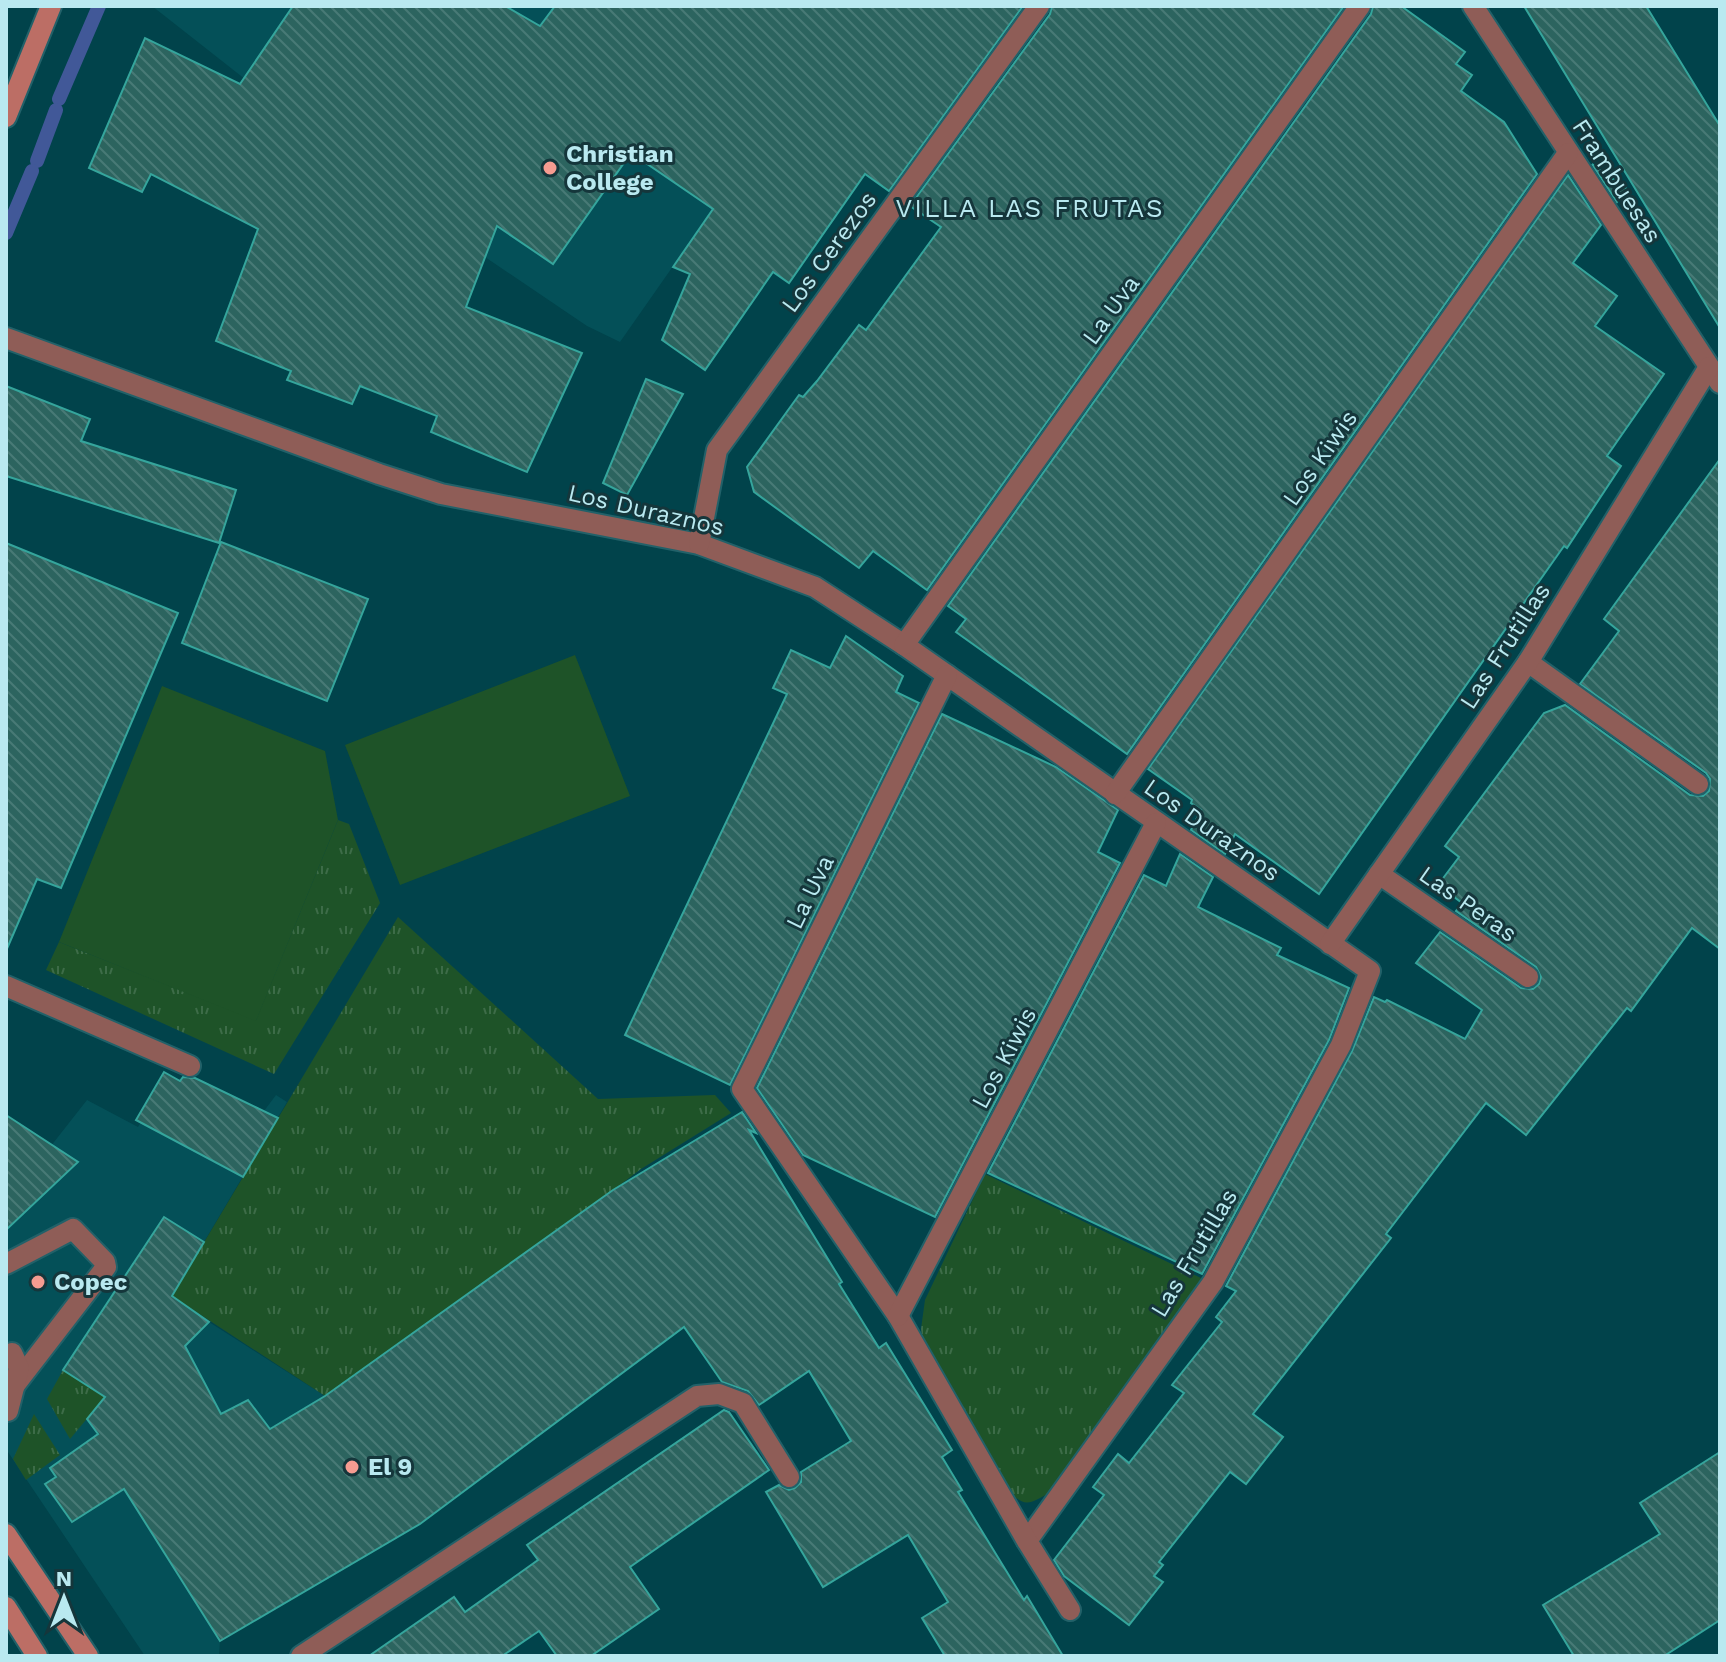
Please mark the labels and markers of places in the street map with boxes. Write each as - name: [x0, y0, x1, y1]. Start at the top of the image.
- place label: Christian College: [566, 140, 674, 196]
- marker: Christian College: [541, 159, 559, 177]
- place label: Copec: [54, 1268, 127, 1296]
- marker: Copec: [29, 1273, 47, 1291]
- place label: El 9: [368, 1453, 412, 1481]
- marker: El 9: [343, 1458, 361, 1476]

